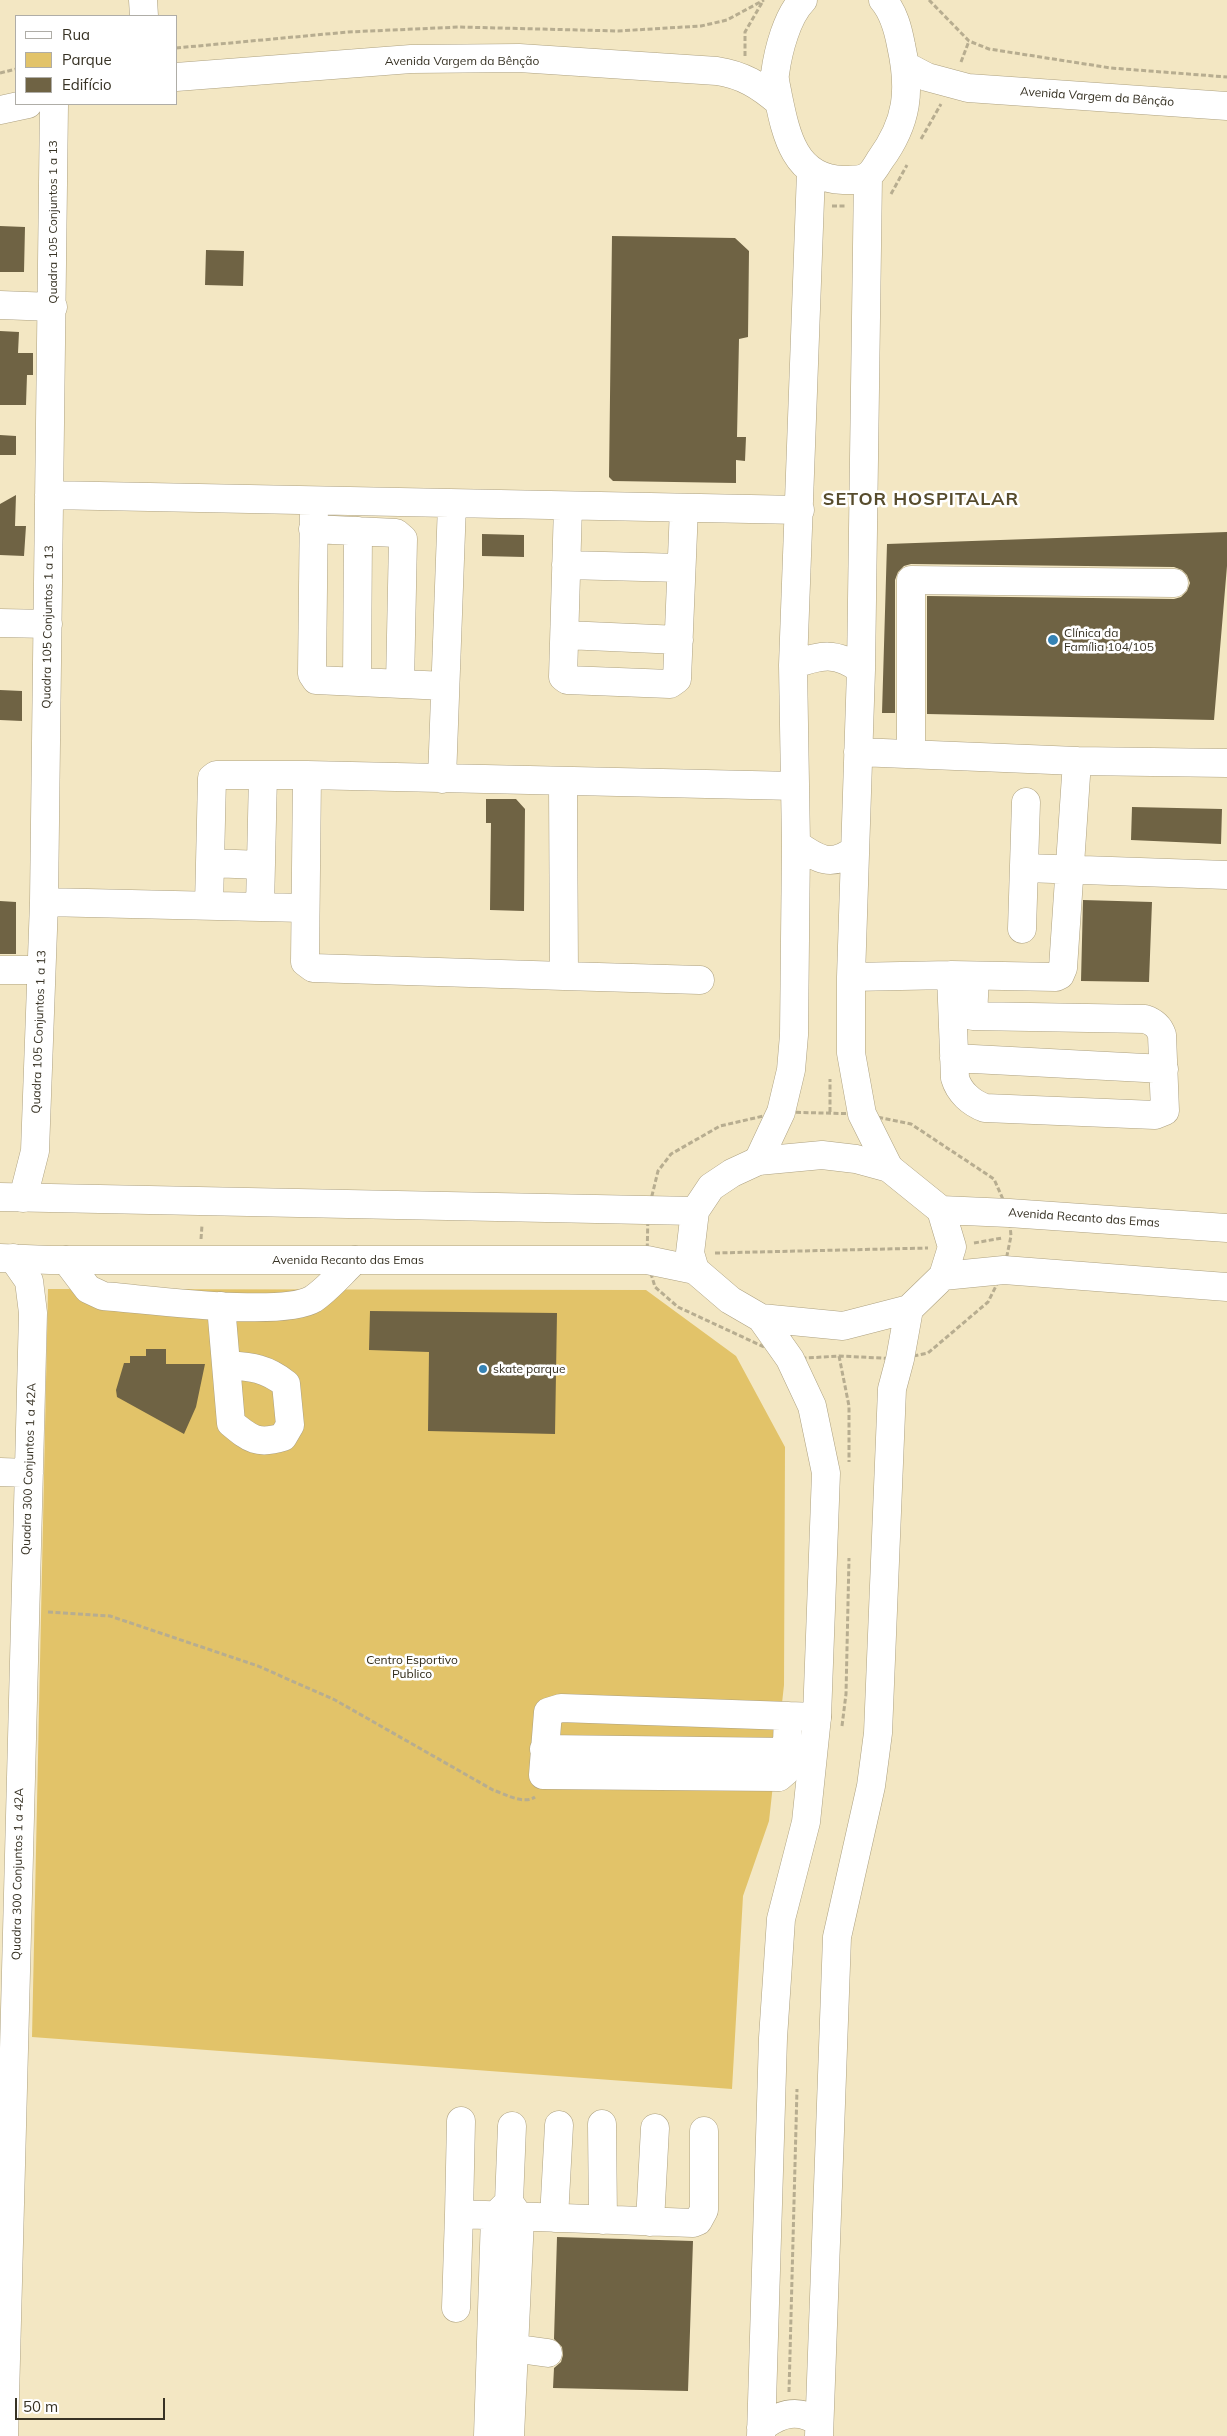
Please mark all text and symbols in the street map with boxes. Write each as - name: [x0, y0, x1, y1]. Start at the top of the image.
- legend: [15, 15, 178, 105]
- text: Rua: [62, 25, 90, 44]
- text: Parque: [62, 50, 112, 69]
- street label: Avenida Vargem da Bênção: [385, 54, 539, 68]
- text: Edifício: [62, 75, 112, 94]
- street label: Avenida Vargem da Bênção: [1019, 84, 1175, 110]
- street label: Quadra 105 Conjuntos 1 a 13: [46, 140, 60, 304]
- district label: SETOR HOSPITALAR: [821, 489, 1021, 511]
- street label: Quadra 105 Conjuntos 1 a 13: [39, 545, 57, 709]
- place label: Clínica da Família 104/105: [1064, 626, 1154, 654]
- marker: Clínica da Família 104/105: [1046, 633, 1060, 647]
- street label: Quadra 105 Conjuntos 1 a 13: [29, 950, 49, 1114]
- street label: Avenida Recanto das Emas: [1008, 1206, 1160, 1230]
- street label: Avenida Recanto das Emas: [272, 1253, 424, 1267]
- place label: skate parque: [493, 1362, 565, 1376]
- marker: skate parque: [477, 1363, 489, 1375]
- street label: Quadra 300 Conjuntos 1 a 42A: [19, 1383, 39, 1555]
- park label: Centro Esportivo Publico: [366, 1653, 458, 1681]
- street label: Quadra 300 Conjuntos 1 a 42A: [9, 1788, 27, 1960]
- scale bar: [18, 2388, 168, 2420]
- text: 50 m: [23, 2397, 58, 2416]

